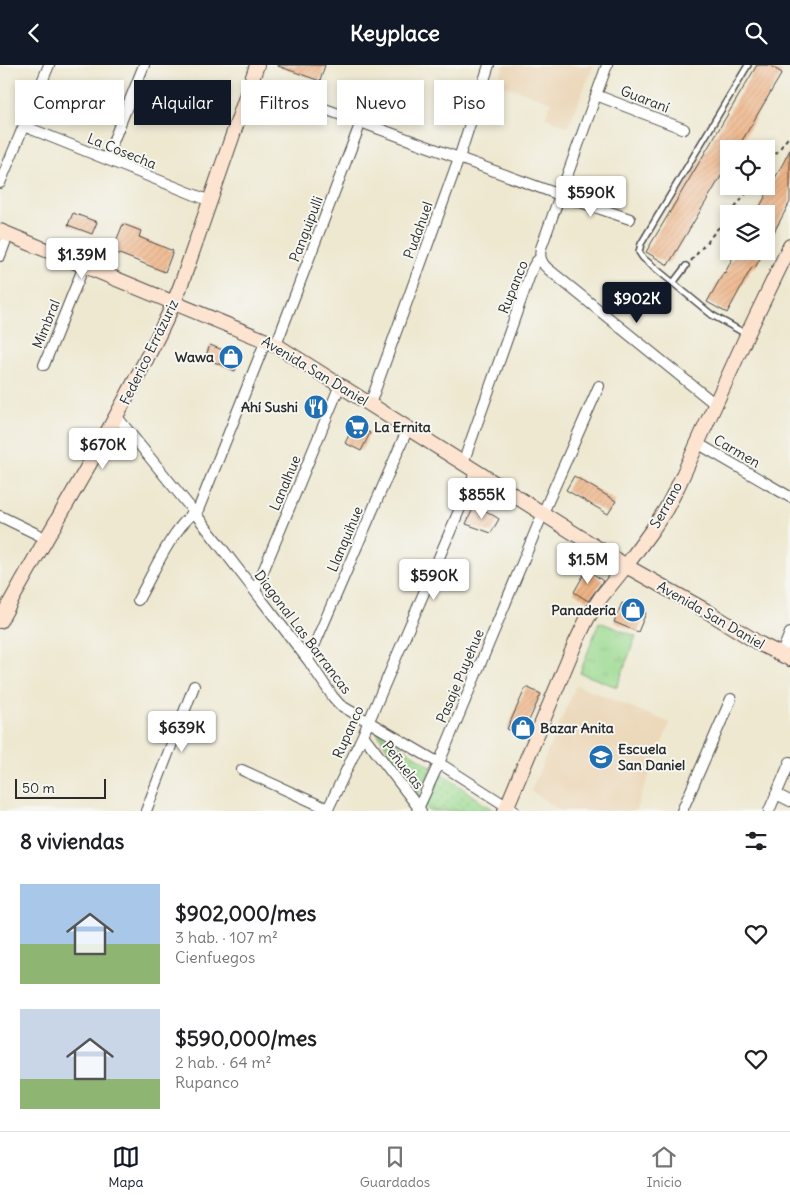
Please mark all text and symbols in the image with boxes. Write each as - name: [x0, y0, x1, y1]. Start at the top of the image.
- icon: back: [20, 19, 48, 47]
- text: Keyplace: [350, 19, 440, 47]
- icon: search: [742, 19, 770, 47]
- chip: Comprar: [15, 80, 124, 125]
- chip: Alquilar: [134, 80, 231, 125]
- chip: Filtros: [241, 80, 327, 125]
- chip: Nuevo: [337, 80, 424, 125]
- chip: Piso: [434, 80, 504, 125]
- street label: Guaraní: [618, 81, 672, 117]
- street label: La Cosecha: [85, 129, 159, 173]
- map controls: [720, 140, 775, 260]
- button: locate: [720, 140, 775, 195]
- pin: $590K: [556, 175, 626, 218]
- text: $590K: [567, 182, 615, 202]
- street label: Panguipulli: [285, 194, 327, 264]
- street label: Pudahuel: [399, 199, 437, 261]
- button: layers: [720, 205, 775, 260]
- pin: $1.39M: [41, 237, 123, 280]
- text: $1.39M: [57, 244, 107, 264]
- street label: Rupanco: [494, 258, 532, 316]
- pin: $902K: [602, 281, 672, 324]
- text: $902K: [613, 288, 661, 308]
- street label: Federico Errázuriz: [116, 296, 182, 408]
- street label: Mimbral: [28, 297, 64, 351]
- street label: Avenida San Daniel: [258, 332, 372, 410]
- shop icon: Wawa: [218, 344, 244, 370]
- place label: Wawa: [175, 348, 214, 366]
- restaurant icon: Ahí Sushi: [303, 394, 329, 420]
- place label: Ahí Sushi: [241, 398, 298, 416]
- supermarket icon: La Ernita: [344, 414, 370, 440]
- place label: La Ernita: [374, 418, 431, 436]
- pin: $670K: [68, 427, 138, 470]
- street label: Carmen: [711, 431, 763, 471]
- text: $670K: [80, 434, 126, 454]
- street label: Lanalhue: [265, 453, 305, 513]
- pin: $855K: [447, 477, 517, 520]
- street label: Serrano: [646, 478, 686, 531]
- text: $855K: [459, 484, 505, 504]
- street label: Llanquihue: [323, 503, 367, 575]
- pin: $1.5M: [553, 543, 623, 585]
- text: $1.5M: [568, 549, 608, 569]
- pin: $590K: [399, 559, 469, 601]
- text: $590K: [410, 565, 458, 585]
- street label: Diagonal Las Barrancas: [251, 567, 355, 697]
- street label: Avenida San Daniel: [654, 577, 768, 653]
- shop icon: Panadería: [620, 597, 646, 623]
- place label: Panadería: [551, 601, 616, 619]
- street label: Pasaje Puyehue: [432, 626, 488, 726]
- street label: Rupanco: [328, 703, 368, 761]
- pin: $639K: [147, 711, 217, 753]
- shop icon: Bazar Anita: [510, 715, 536, 741]
- text: $639K: [159, 717, 205, 737]
- place label: Bazar Anita: [540, 719, 614, 737]
- street label: Peñuelas: [378, 737, 428, 793]
- place label: Escuela San Daniel: [618, 740, 685, 774]
- school or university icon: Escuela San Daniel: [588, 744, 614, 770]
- scale bar: [15, 776, 106, 799]
- text: 50 m: [22, 779, 55, 797]
- icon: filters: [742, 827, 770, 855]
- text: 8 viviendas: [20, 828, 124, 855]
- text: $902,000/mes: [175, 900, 316, 927]
- icon: home: [60, 904, 120, 964]
- icon: heart: [742, 920, 770, 948]
- text: 3 hab. · 107 m²: [175, 927, 278, 947]
- text: Cienfuegos: [175, 947, 255, 967]
- text: $590,000/mes: [175, 1025, 317, 1052]
- icon: home: [60, 1029, 120, 1089]
- icon: heart: [742, 1045, 770, 1073]
- text: 2 hab. · 64 m²: [175, 1052, 272, 1072]
- text: Rupanco: [175, 1072, 239, 1092]
- tab: Mapa: [108, 1143, 143, 1191]
- tab: Guardados: [360, 1143, 430, 1191]
- tab: Inicio: [646, 1143, 682, 1191]

